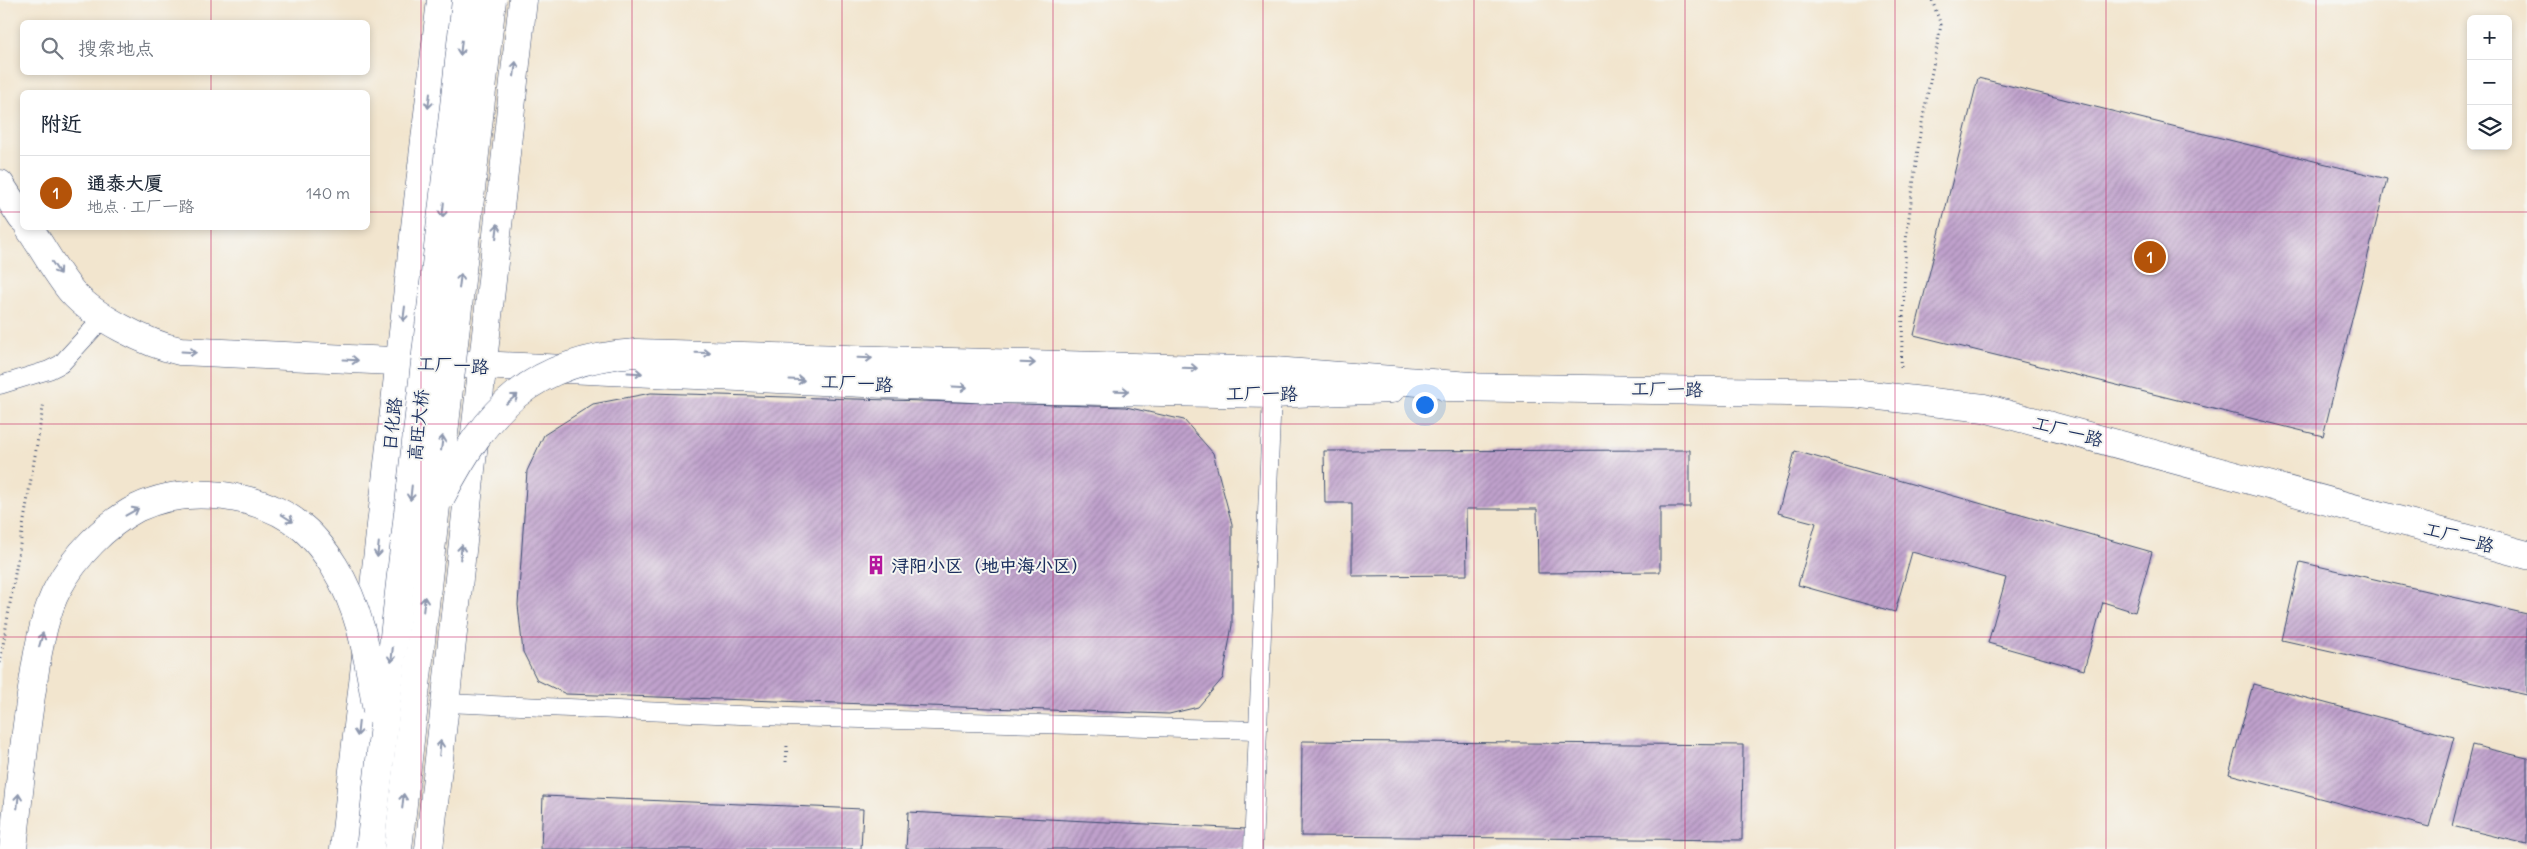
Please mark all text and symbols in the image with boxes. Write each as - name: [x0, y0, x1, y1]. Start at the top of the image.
- map controls: [2467, 15, 2512, 150]
- button: +: [2467, 15, 2512, 60]
- search box: [20, 20, 370, 75]
- icon: search: [38, 34, 66, 62]
- text: 搜索地点: [78, 36, 154, 60]
- one-way arrow: [456, 40, 466, 56]
- button: −: [2467, 60, 2512, 105]
- one-way arrow: [510, 61, 520, 77]
- one-way arrow: [424, 92, 434, 108]
- button: layers: [2467, 105, 2512, 150]
- text: 附近: [40, 110, 82, 137]
- text: 通泰大厦: [87, 171, 163, 195]
- text: 1: [53, 183, 59, 203]
- text: 140 m: [306, 183, 350, 203]
- text: 地点 · 工厂一路: [87, 196, 194, 216]
- one-way arrow: [438, 202, 448, 218]
- one-way arrow: [492, 223, 502, 239]
- pin: 1: [2134, 238, 2166, 276]
- one-way arrow: [51, 261, 61, 275]
- one-way arrow: [455, 273, 465, 289]
- one-way arrow: [399, 306, 409, 322]
- one-way arrow: [180, 347, 197, 357]
- one-way arrow: [694, 348, 710, 358]
- street label: 工厂一路: [416, 352, 490, 378]
- one-way arrow: [856, 353, 873, 363]
- one-way arrow: [343, 355, 359, 365]
- one-way arrow: [1019, 358, 1035, 368]
- one-way arrow: [1182, 363, 1198, 373]
- one-way arrow: [627, 368, 643, 377]
- street label: 工厂一路: [820, 370, 894, 396]
- one-way arrow: [789, 375, 805, 385]
- street label: 工厂一路: [1631, 377, 1703, 401]
- street label: 工厂一路: [1226, 382, 1298, 405]
- one-way arrow: [951, 383, 967, 392]
- one-way arrow: [1114, 386, 1130, 396]
- street label: 高旺大桥: [403, 388, 433, 462]
- your location: [1412, 392, 1438, 418]
- one-way arrow: [505, 393, 518, 404]
- street label: 日化路: [378, 396, 406, 452]
- street label: 工厂一路: [2030, 411, 2106, 451]
- one-way arrow: [437, 435, 447, 451]
- one-way arrow: [406, 485, 416, 501]
- one-way arrow: [125, 506, 139, 516]
- one-way arrow: [280, 514, 294, 524]
- street label: 工厂一路: [2421, 517, 2497, 557]
- one-way arrow: [373, 542, 383, 558]
- one-way arrow: [456, 544, 466, 560]
- building icon: 浔阳小区（地中海小区）: [865, 554, 887, 576]
- place label: 浔阳小区（地中海小区）: [891, 554, 1089, 577]
- one-way arrow: [419, 596, 429, 612]
- one-way arrow: [36, 632, 46, 648]
- one-way arrow: [387, 646, 397, 662]
- one-way arrow: [353, 720, 363, 736]
- one-way arrow: [435, 741, 445, 757]
- one-way arrow: [13, 793, 23, 809]
- one-way arrow: [398, 793, 408, 809]

